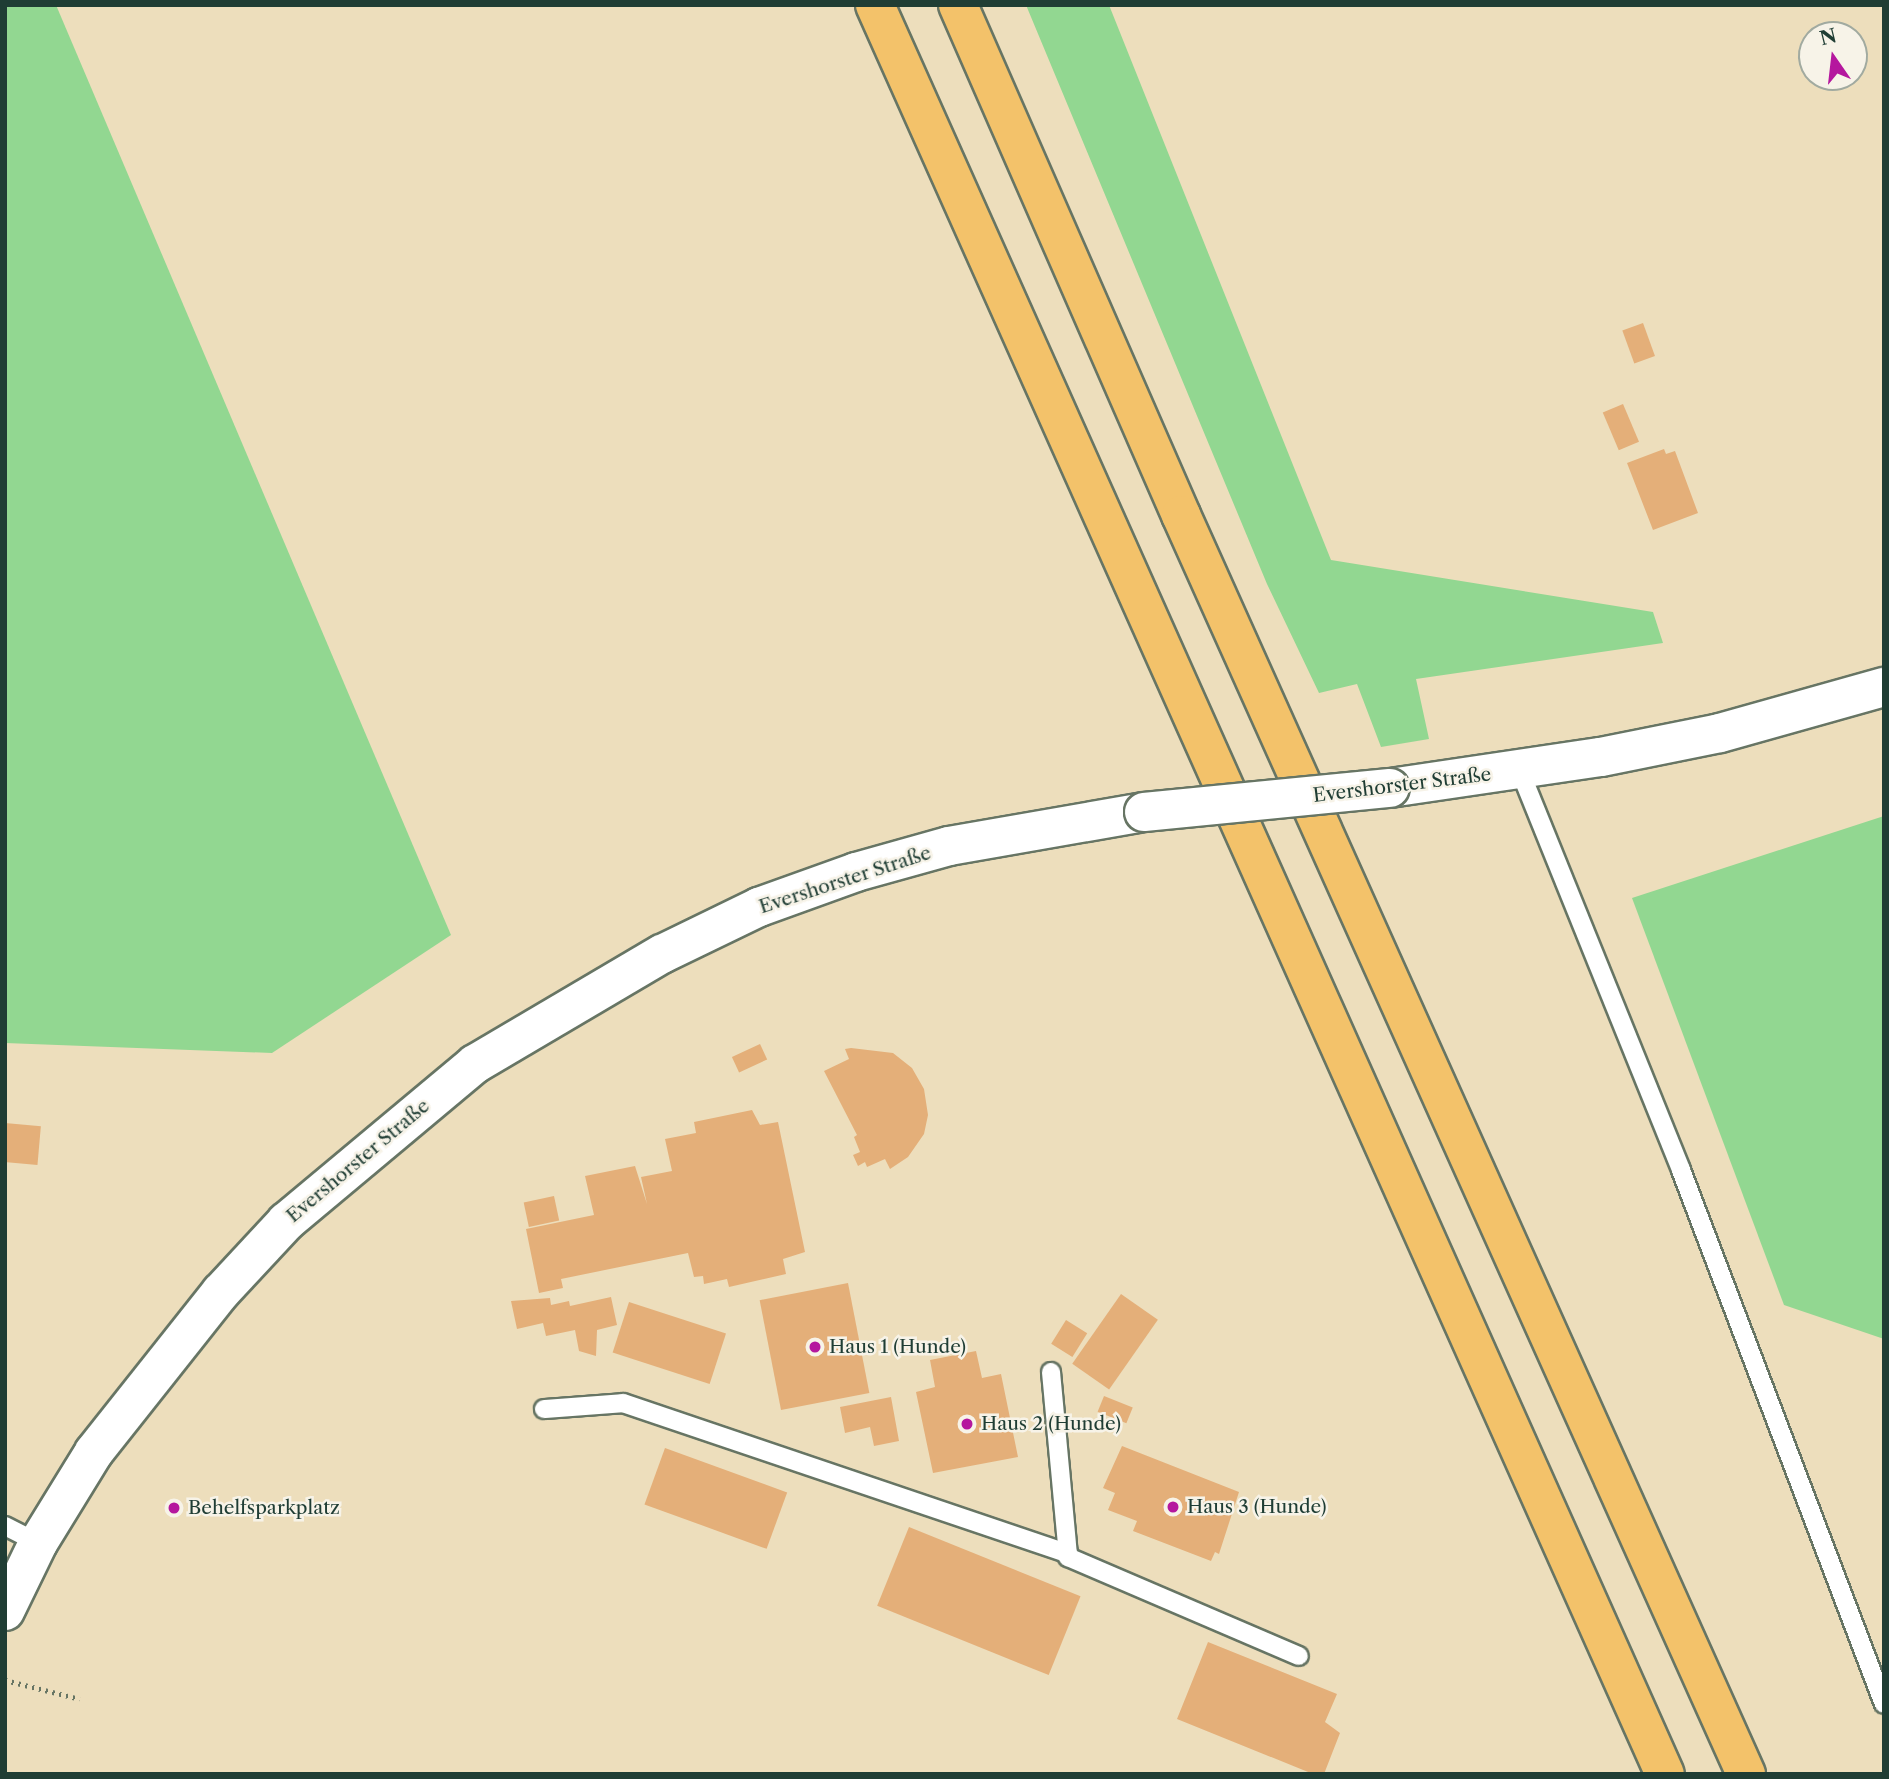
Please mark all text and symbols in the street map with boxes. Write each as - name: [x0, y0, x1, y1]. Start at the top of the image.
- north arrow: [1798, 21, 1868, 91]
- text: N: [1817, 24, 1839, 50]
- street label: Evershorster Straße: [1311, 763, 1493, 807]
- street label: Evershorster Straße: [756, 841, 934, 919]
- street label: Evershorster Straße: [282, 1095, 434, 1227]
- place label: Haus 1 (Hunde): [829, 1336, 966, 1358]
- marker: Haus 1 (Hunde): [807, 1339, 823, 1355]
- place label: Haus 2 (Hunde): [981, 1413, 1121, 1435]
- marker: Haus 2 (Hunde): [959, 1416, 975, 1432]
- place label: Haus 3 (Hunde): [1187, 1496, 1327, 1518]
- place label: Behelfsparkplatz: [188, 1497, 340, 1519]
- marker: Haus 3 (Hunde): [1165, 1499, 1181, 1515]
- marker: Behelfsparkplatz: [166, 1500, 182, 1516]

